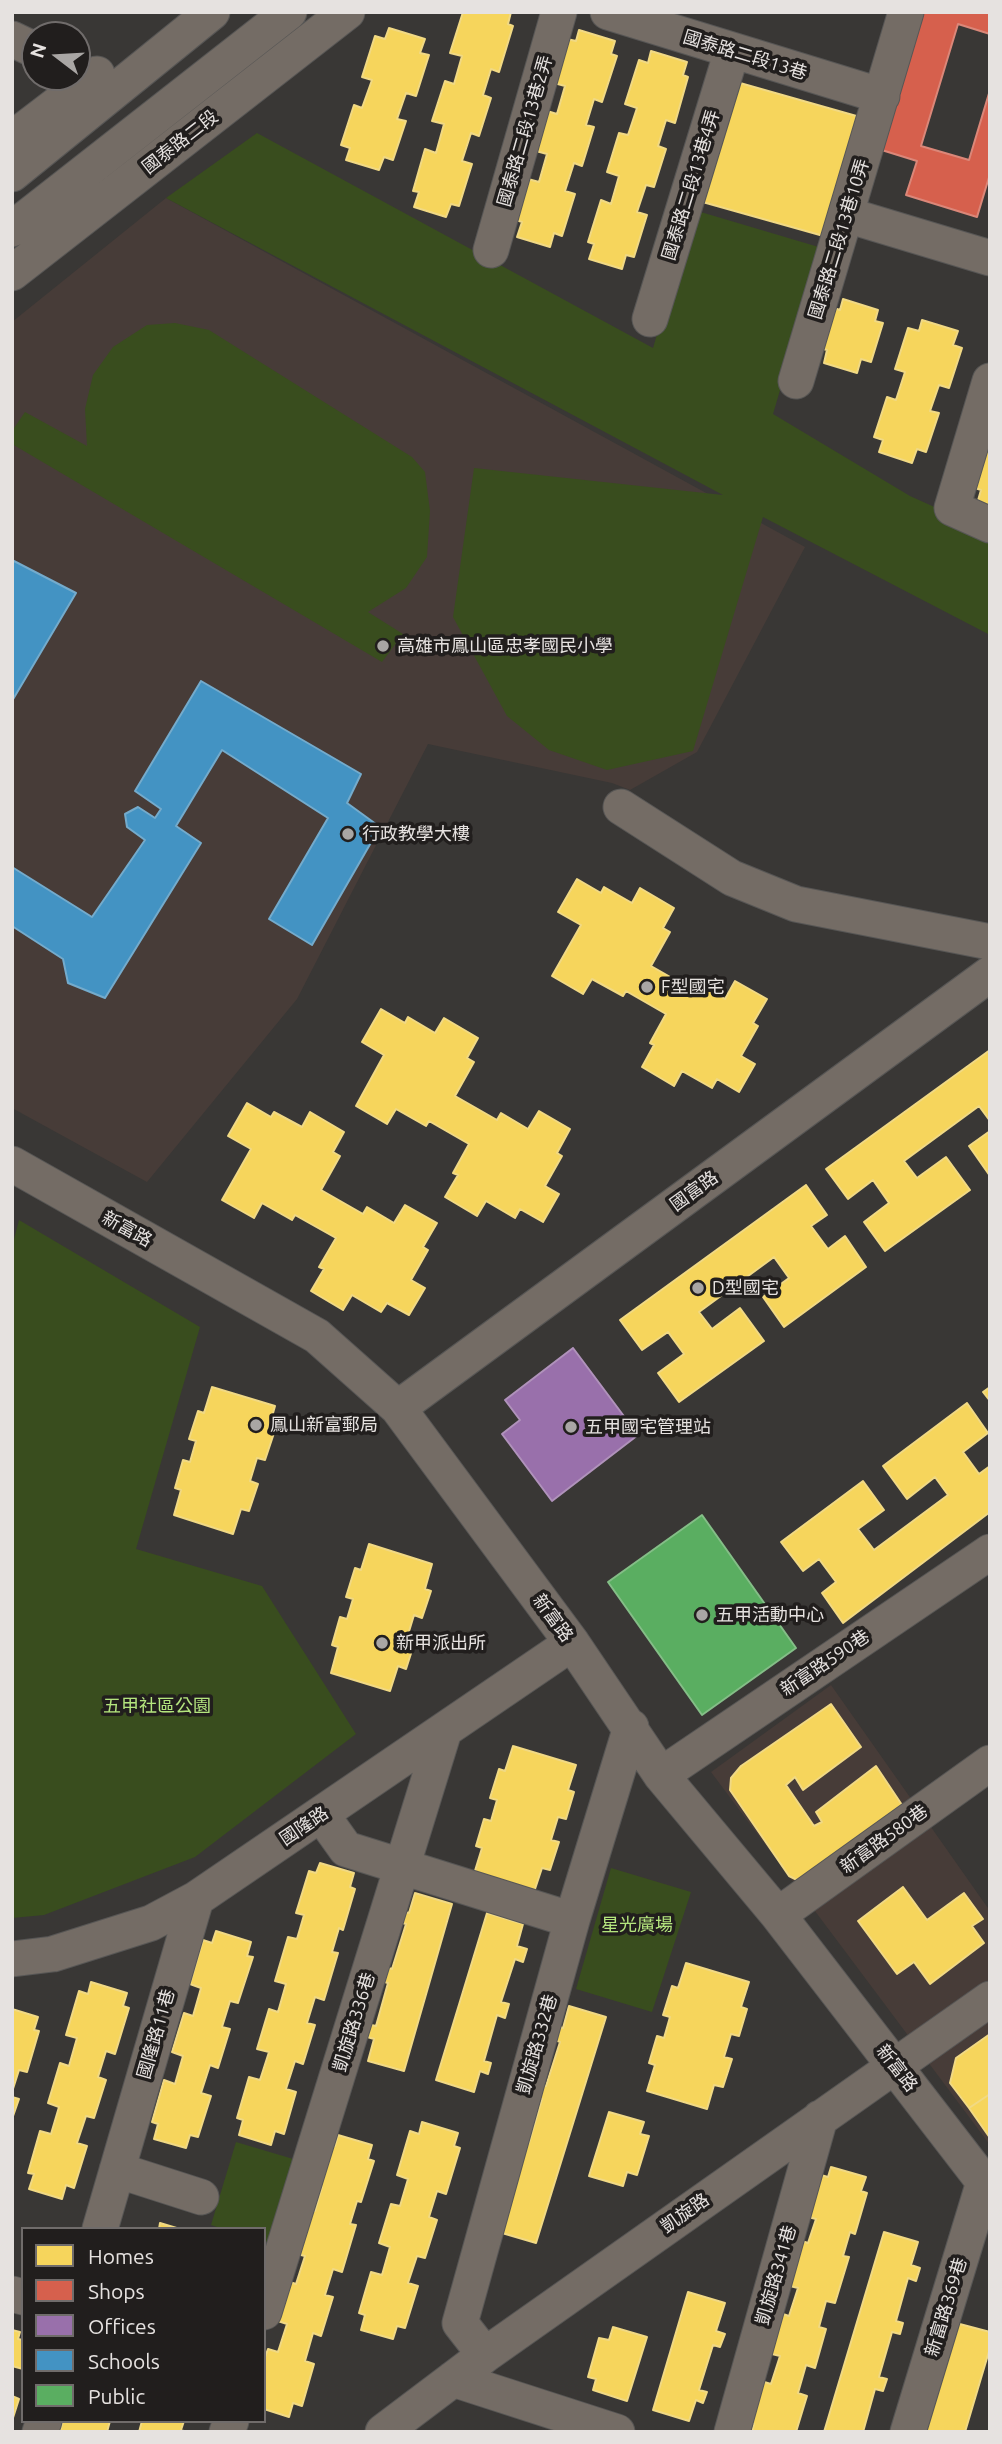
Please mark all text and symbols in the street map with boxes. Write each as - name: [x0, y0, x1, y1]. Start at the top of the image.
- north arrow: [21, 21, 91, 91]
- street label: 國泰路二段13巷: [680, 26, 810, 84]
- text: N: [25, 40, 50, 60]
- street label: 國泰路二段13巷2弄: [493, 53, 557, 209]
- street label: 國泰路二段: [138, 106, 222, 178]
- street label: 國泰路二段13巷4弄: [658, 107, 724, 263]
- street label: 國泰路二段13巷10弄: [804, 156, 874, 322]
- place label: 高雄市鳳山區忠孝國民小學: [397, 635, 613, 657]
- marker: 高雄市鳳山區忠孝國民小學: [375, 638, 391, 654]
- place label: 行政教學大樓: [362, 823, 470, 845]
- marker: 行政教學大樓: [340, 826, 356, 842]
- place label: F型國宅: [661, 976, 724, 998]
- marker: F型國宅: [639, 979, 655, 995]
- street label: 國富路: [666, 1166, 722, 1216]
- street label: 新富路: [98, 1206, 156, 1252]
- place label: D型國宅: [712, 1277, 779, 1299]
- marker: D型國宅: [690, 1280, 706, 1296]
- place label: 鳳山新富郵局: [270, 1414, 378, 1436]
- place label: 五甲國宅管理站: [585, 1416, 711, 1438]
- marker: 鳳山新富郵局: [248, 1417, 264, 1433]
- marker: 五甲國宅管理站: [563, 1419, 579, 1435]
- street label: 新富路: [528, 1590, 578, 1646]
- place label: 五甲活動中心: [716, 1604, 824, 1626]
- marker: 五甲活動中心: [694, 1607, 710, 1623]
- street label: 新富路590巷: [776, 1625, 874, 1701]
- place label: 新甲派出所: [396, 1632, 486, 1654]
- marker: 新甲派出所: [374, 1635, 390, 1651]
- park label: 五甲社區公園: [103, 1695, 211, 1717]
- street label: 新富路580巷: [836, 1800, 932, 1878]
- street label: 國隆路: [276, 1802, 332, 1850]
- park label: 星光廣場: [601, 1914, 673, 1936]
- street label: 凱旋路336巷: [329, 1970, 379, 2074]
- street label: 國隆路11巷: [133, 1987, 179, 2081]
- street label: 凱旋路332巷: [512, 1992, 562, 2096]
- street label: 新富路: [872, 2040, 922, 2096]
- street label: 凱旋路: [657, 2189, 713, 2237]
- street label: 凱旋路341巷: [751, 2223, 801, 2327]
- legend: [21, 2227, 266, 2423]
- text: Homes: [88, 2244, 154, 2268]
- street label: 新富路369巷: [921, 2255, 971, 2359]
- text: Shops: [88, 2279, 145, 2303]
- text: Offices: [88, 2314, 156, 2338]
- text: Schools: [88, 2349, 160, 2373]
- text: Public: [88, 2384, 145, 2408]

